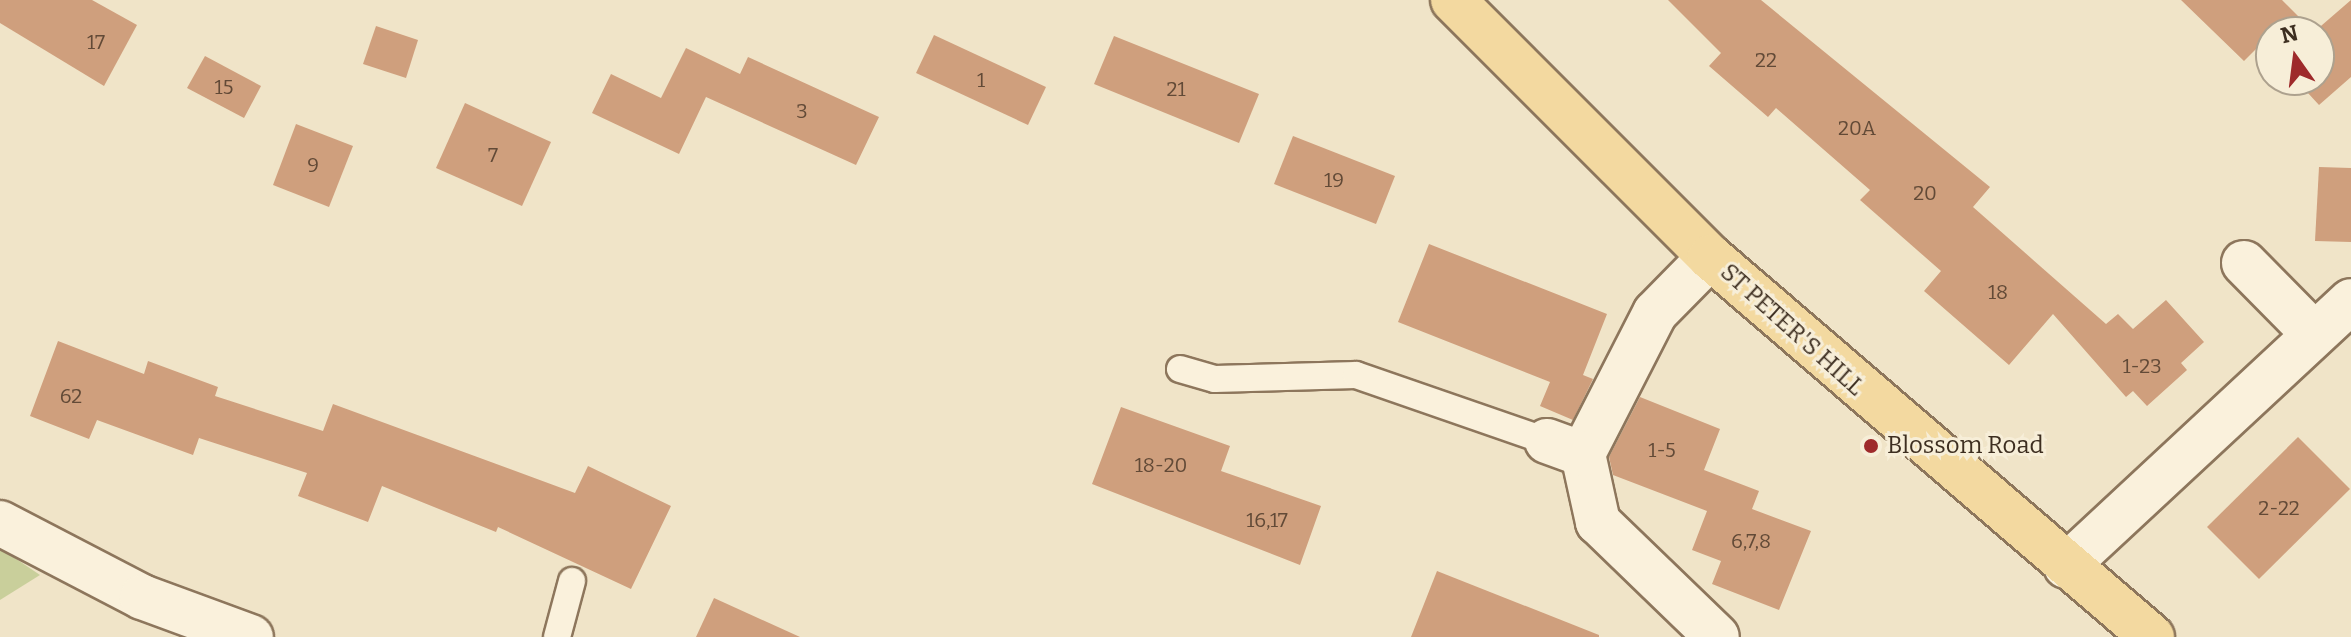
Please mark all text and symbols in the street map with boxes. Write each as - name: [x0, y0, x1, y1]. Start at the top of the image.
- north arrow: [2255, 16, 2335, 96]
- text: N: [2278, 19, 2301, 49]
- house number: 17: [87, 30, 105, 54]
- house number: 22: [1755, 48, 1777, 72]
- house number: 1: [977, 68, 985, 92]
- house number: 15: [215, 75, 233, 99]
- house number: 21: [1167, 77, 1185, 101]
- house number: 3: [796, 99, 808, 123]
- house number: 20A: [1838, 116, 1876, 140]
- house number: 7: [488, 143, 498, 167]
- house number: 9: [307, 153, 319, 177]
- house number: 19: [1324, 168, 1344, 192]
- house number: 20: [1913, 181, 1937, 205]
- street label: ST PETER'S HILL: [1714, 258, 1870, 402]
- house number: 18: [1988, 280, 2008, 304]
- house number: 1-23: [2122, 354, 2162, 378]
- house number: 62: [60, 384, 82, 408]
- place label: Blossom Road: [1887, 432, 2044, 460]
- marker: Blossom Road: [1862, 437, 1880, 455]
- house number: 1-5: [1648, 438, 1676, 462]
- house number: 18-20: [1135, 453, 1187, 477]
- house number: 2-22: [2258, 496, 2300, 520]
- house number: 16,17: [1246, 508, 1288, 532]
- house number: 6,7,8: [1731, 529, 1771, 553]

